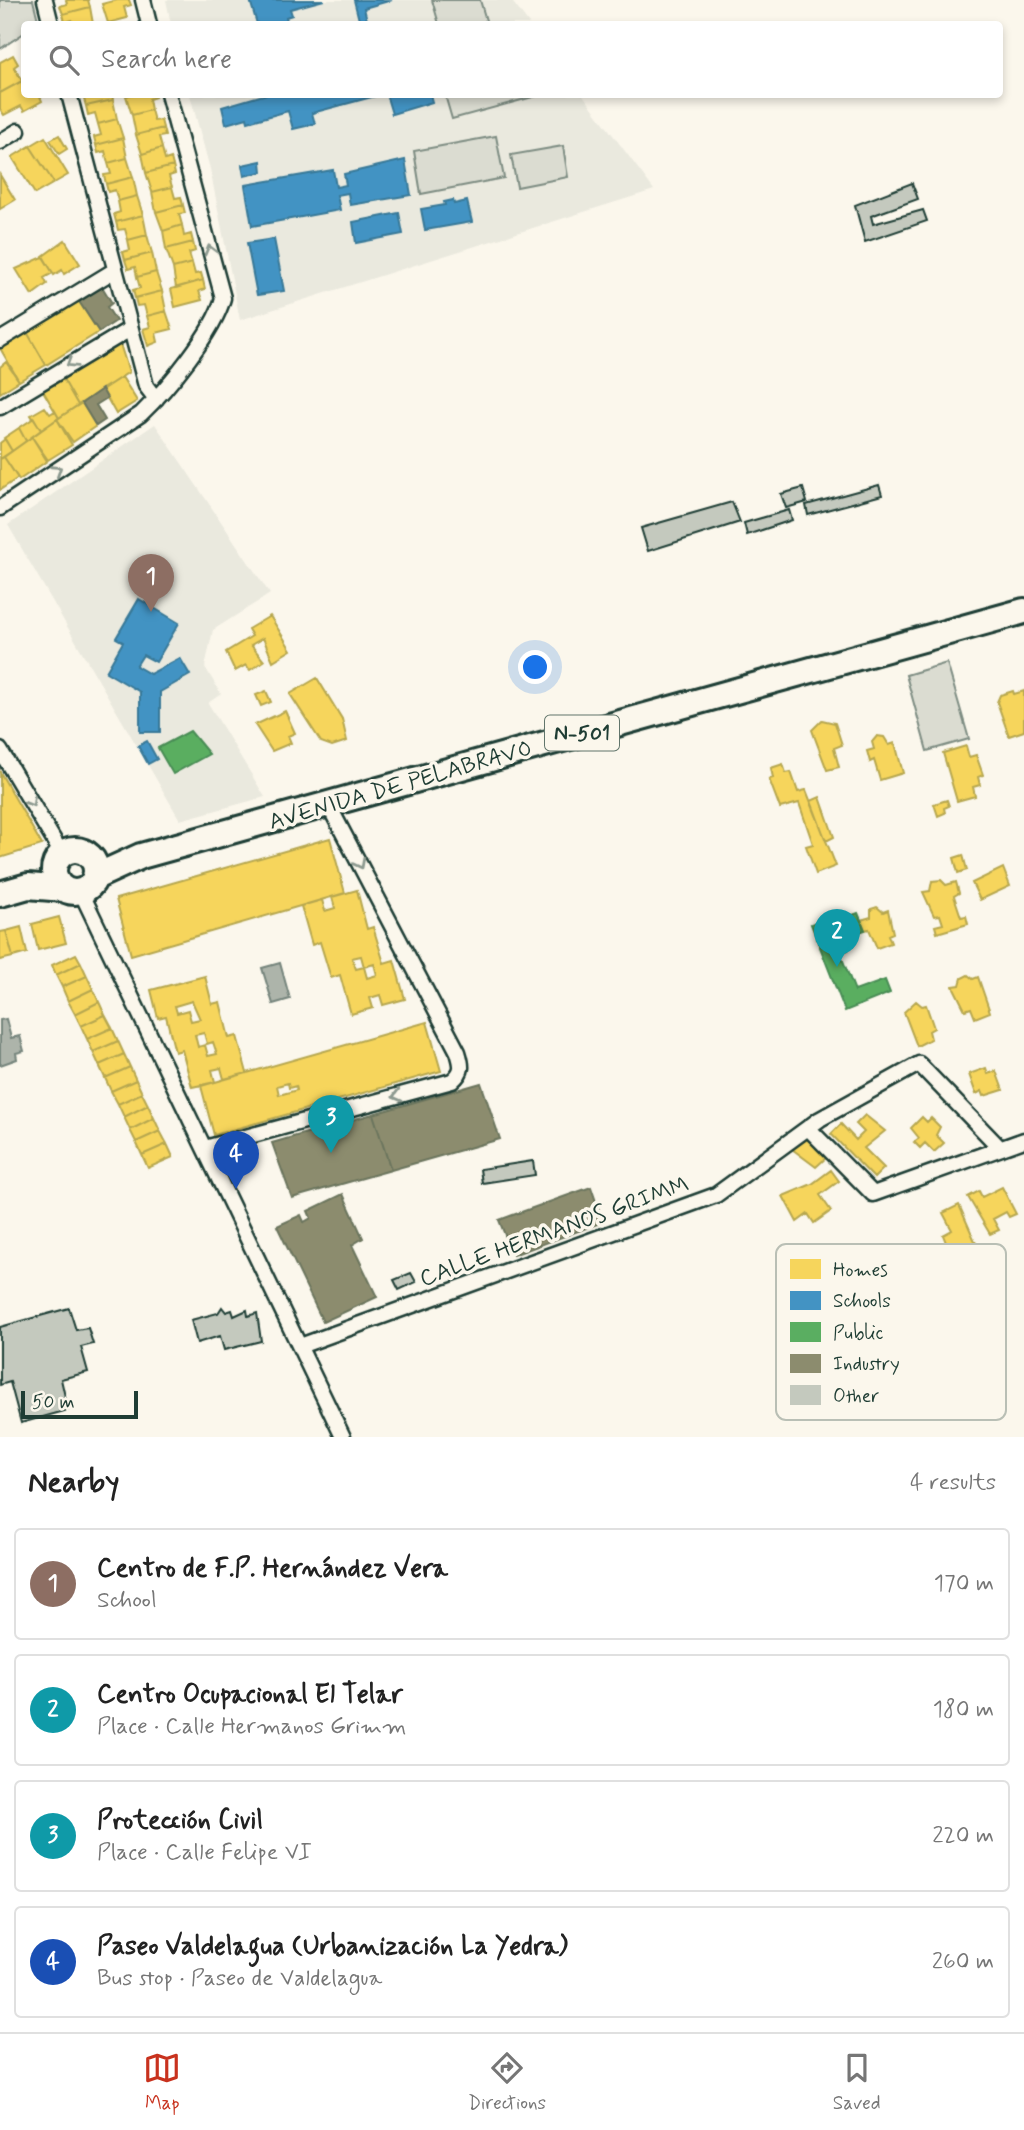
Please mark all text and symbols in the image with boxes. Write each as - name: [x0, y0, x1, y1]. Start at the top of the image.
- search box: [21, 21, 1003, 98]
- icon: search: [45, 41, 83, 79]
- text: Search here: [101, 43, 232, 77]
- one-way arrow: [204, 244, 218, 256]
- one-way arrow: [65, 354, 78, 367]
- one-way arrow: [49, 466, 62, 479]
- pin: 1: [128, 554, 174, 612]
- your location: [518, 650, 552, 684]
- road number: N-501: [545, 716, 619, 750]
- street label: AVENIDA DE PELABRAVO: [266, 734, 536, 838]
- one-way arrow: [23, 795, 36, 808]
- one-way arrow: [352, 857, 366, 869]
- pin: 2: [814, 909, 860, 967]
- one-way arrow: [391, 1087, 403, 1102]
- pin: 3: [308, 1095, 354, 1153]
- pin: 4: [213, 1131, 259, 1189]
- street label: CALLE HERMANOS GRIMM: [416, 1169, 693, 1295]
- legend: [776, 1244, 1006, 1420]
- text: Homes: [833, 1258, 888, 1283]
- text: Schools: [833, 1289, 891, 1314]
- text: Public: [833, 1321, 884, 1346]
- text: Industry: [833, 1352, 900, 1377]
- text: Other: [833, 1384, 879, 1409]
- scale bar: [21, 1388, 138, 1420]
- text: 50 m: [32, 1390, 75, 1415]
- text: Nearby: [28, 1463, 119, 1502]
- text: 4 results: [910, 1468, 996, 1498]
- text: Centro de F.P. Hernández Vera: [97, 1552, 448, 1586]
- text: 1: [48, 1569, 58, 1599]
- text: 170 m: [934, 1569, 994, 1599]
- text: School: [97, 1586, 157, 1616]
- text: Centro Ocupacional El Telar: [97, 1678, 403, 1712]
- text: 2: [47, 1695, 59, 1725]
- text: 180 m: [933, 1695, 994, 1725]
- text: Place · Calle Hermanos Grimm: [97, 1712, 407, 1742]
- text: Protección Civil: [97, 1804, 263, 1838]
- text: 3: [48, 1821, 58, 1851]
- text: 220 m: [932, 1821, 994, 1851]
- text: Place · Calle Felipe VI: [97, 1838, 312, 1868]
- text: Paseo Valdelagua (Urbanización La Yedra): [97, 1930, 568, 1964]
- text: 4: [46, 1947, 60, 1977]
- text: 260 m: [932, 1947, 994, 1977]
- text: Bus stop · Paseo de Valdelagua: [97, 1964, 382, 1994]
- tab: Map: [143, 2049, 181, 2116]
- tab: Directions: [468, 2049, 546, 2116]
- tab: Saved: [833, 2049, 881, 2116]

